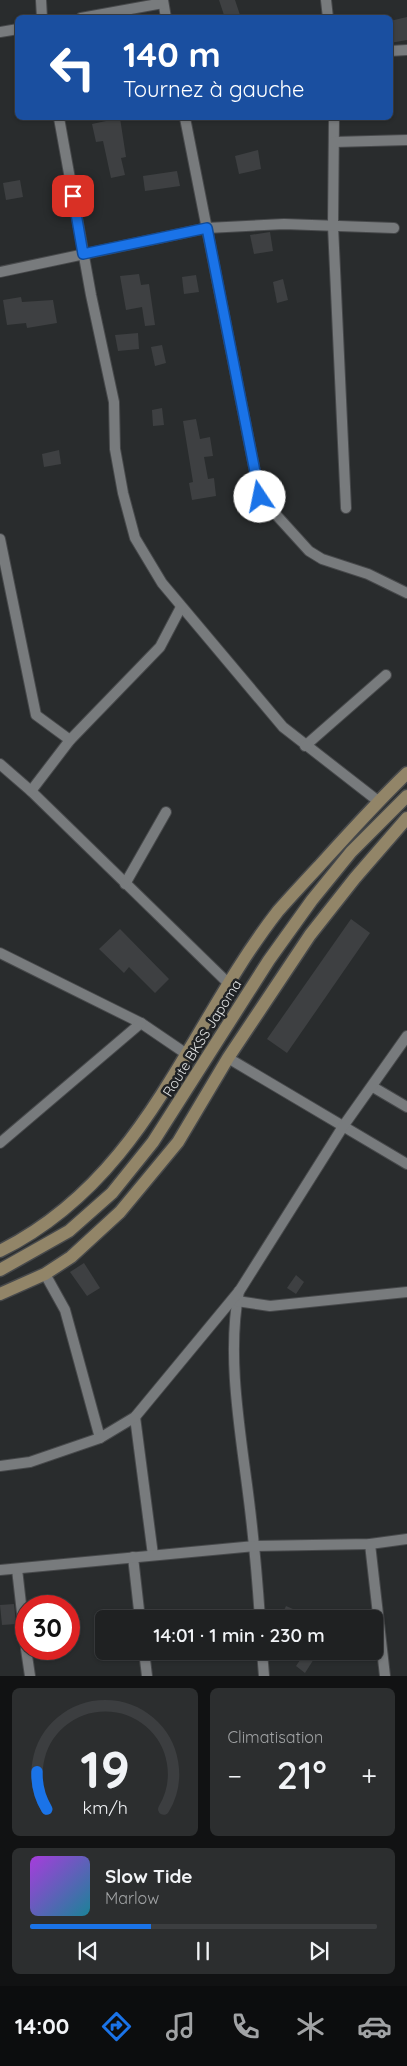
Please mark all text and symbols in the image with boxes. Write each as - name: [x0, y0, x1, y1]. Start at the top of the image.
- text: 140 m: [123, 32, 221, 76]
- icon: left: [40, 35, 105, 100]
- text: Tournez à gauche: [123, 75, 305, 103]
- pin: [52, 175, 94, 217]
- icon: arrive: [59, 182, 87, 210]
- position arrow: [233, 470, 285, 522]
- street label: Route BKSS Japoma: [159, 976, 245, 1100]
- speed limit sign: 30: [15, 1595, 80, 1660]
- text: 14:01 · 1 min · 230 m: [153, 1623, 325, 1647]
- text: Climatisation: [228, 1727, 323, 1747]
- text: 19: [80, 1736, 130, 1801]
- text: 21°: [277, 1751, 327, 1799]
- text: −: [228, 1758, 242, 1793]
- text: +: [361, 1758, 377, 1793]
- text: km/h: [82, 1796, 127, 1818]
- text: Slow Tide: [105, 1864, 193, 1888]
- text: Marlow: [105, 1888, 159, 1908]
- icon: previous: [74, 1937, 102, 1965]
- icon: pause: [189, 1937, 217, 1965]
- icon: next: [305, 1937, 333, 1965]
- icon: directions: [99, 2009, 134, 2044]
- icon: music: [163, 2009, 198, 2044]
- icon: phone: [228, 2009, 263, 2044]
- icon: climate: [293, 2009, 328, 2044]
- icon: car: [357, 2009, 392, 2044]
- text: 14:00: [15, 2012, 69, 2040]

